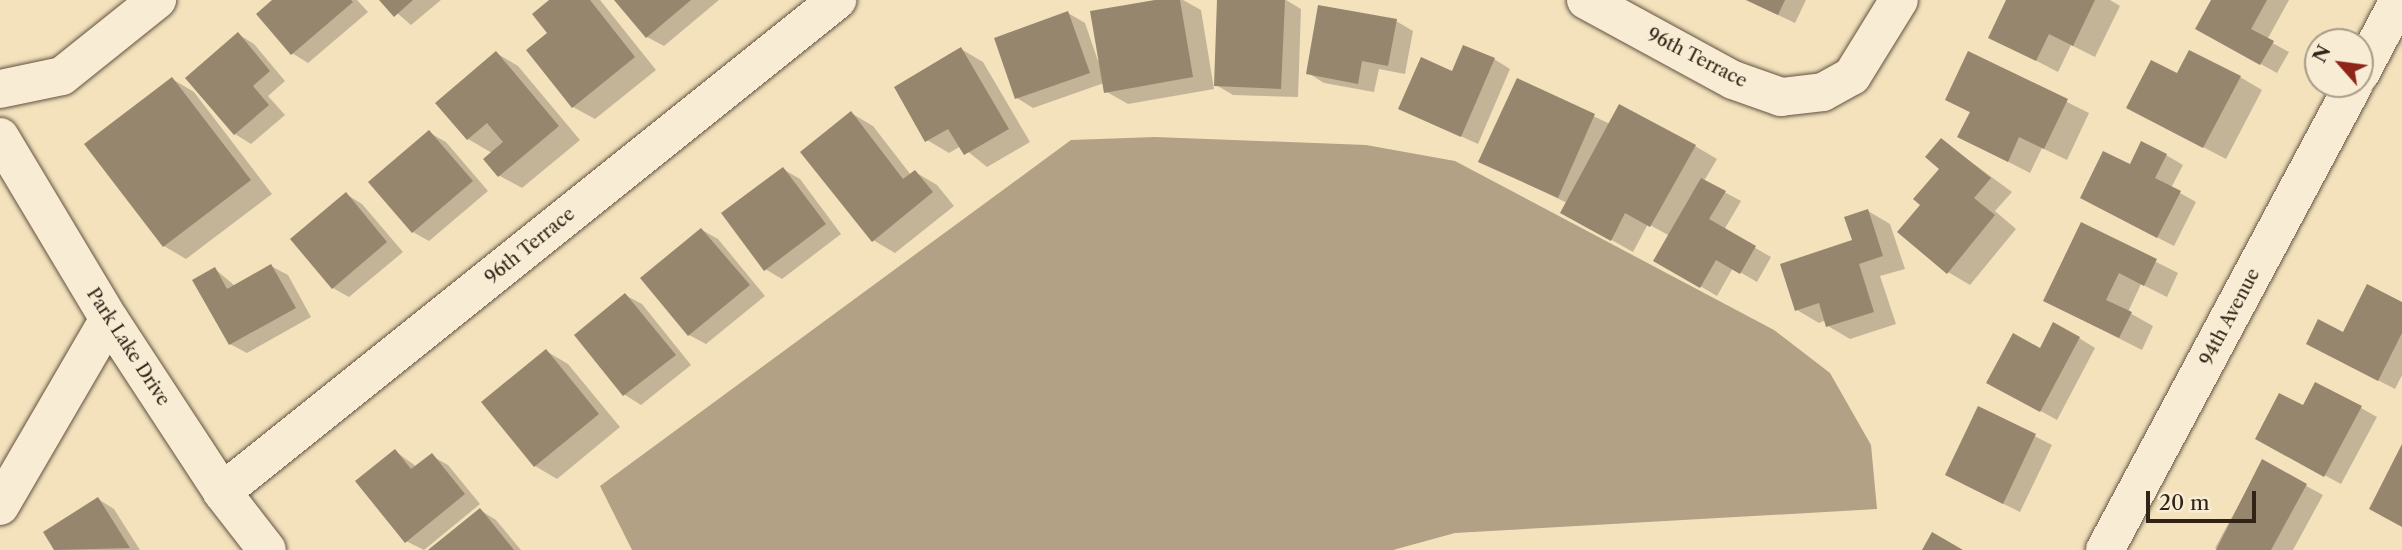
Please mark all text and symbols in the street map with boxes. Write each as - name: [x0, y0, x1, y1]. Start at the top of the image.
- street label: 96th Terrace: [1643, 24, 1751, 92]
- north arrow: [2304, 28, 2374, 98]
- text: N: [2308, 41, 2336, 67]
- street label: 96th Terrace: [481, 203, 579, 289]
- street label: 94th Avenue: [2195, 265, 2265, 369]
- street label: Park Lake Drive: [82, 284, 174, 410]
- scale bar: [2150, 476, 2260, 520]
- text: 20 m: [2159, 490, 2210, 515]

